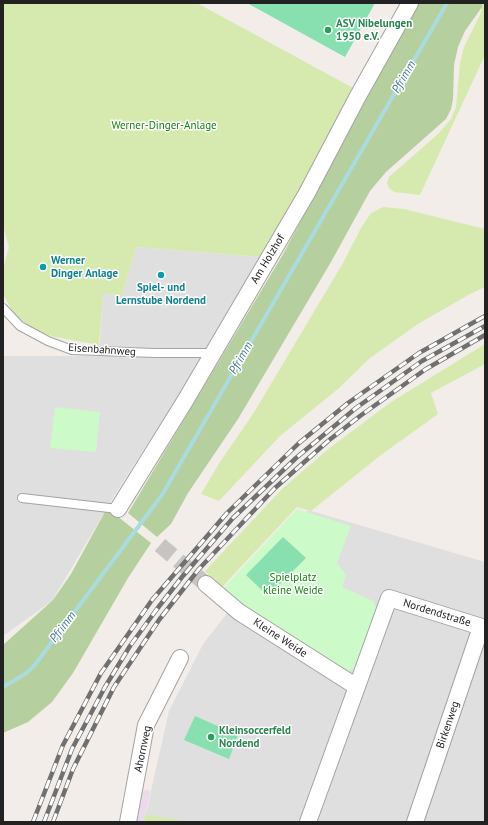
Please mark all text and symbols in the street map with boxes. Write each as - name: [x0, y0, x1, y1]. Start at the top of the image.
- place label: ASV Nibelungen 1950 e.V.: [336, 17, 412, 43]
- marker: ASV Nibelungen 1950 e.V.: [323, 25, 333, 35]
- water label: Pfrimm: [389, 58, 419, 96]
- park label: Werner-Dinger-Anlage: [111, 119, 217, 133]
- street label: Am Holzhof: [248, 232, 288, 286]
- place label: Werner Dinger Anlage: [51, 254, 118, 280]
- marker: Werner Dinger Anlage: [38, 262, 48, 272]
- marker: Spiel- und Lernstube Nordend: [156, 270, 166, 280]
- place label: Spiel- und Lernstube Nordend: [116, 281, 206, 307]
- water label: Pfrimm: [226, 339, 256, 377]
- street label: Eisenbahnweg: [68, 341, 136, 359]
- park label: Spielplatz kleine Weide: [263, 571, 323, 597]
- street label: Nordendstraße: [402, 596, 472, 630]
- water label: Pfrimm: [47, 609, 79, 645]
- street label: Kleine Weide: [251, 616, 309, 660]
- street label: Birkenweg: [434, 700, 462, 750]
- street label: Ahornweg: [132, 724, 154, 774]
- place label: Kleinsoccerfeld Nordend: [219, 724, 291, 750]
- marker: Kleinsoccerfeld Nordend: [206, 732, 216, 742]

